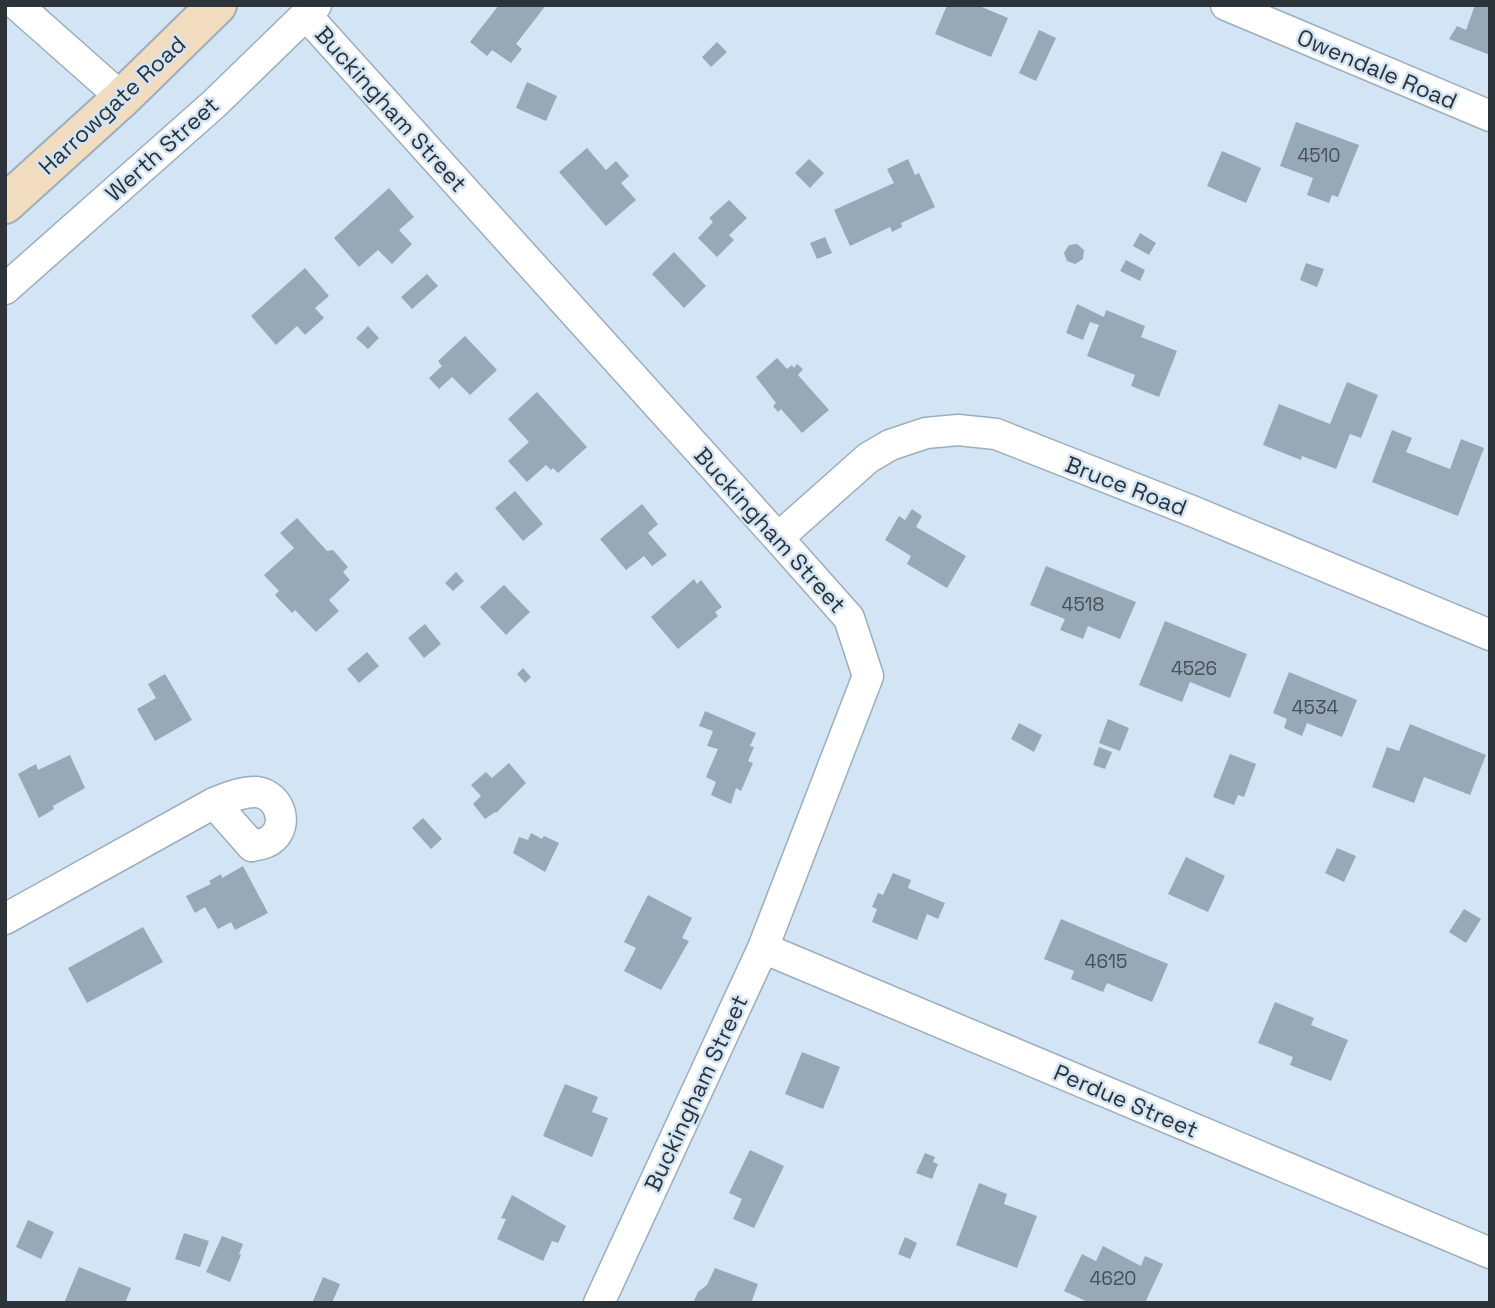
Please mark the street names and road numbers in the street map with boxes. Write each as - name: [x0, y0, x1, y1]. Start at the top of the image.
- street label: Buckingham Street: [309, 20, 473, 198]
- street label: Owendale Road: [1292, 22, 1462, 116]
- street label: Harrowgate Road: [32, 29, 192, 181]
- street label: Werth Street: [99, 90, 225, 208]
- street label: Buckingham Street: [688, 441, 852, 619]
- street label: Bruce Road: [1061, 449, 1191, 523]
- street label: Buckingham Street: [637, 990, 755, 1196]
- street label: Perdue Street: [1049, 1057, 1203, 1145]

